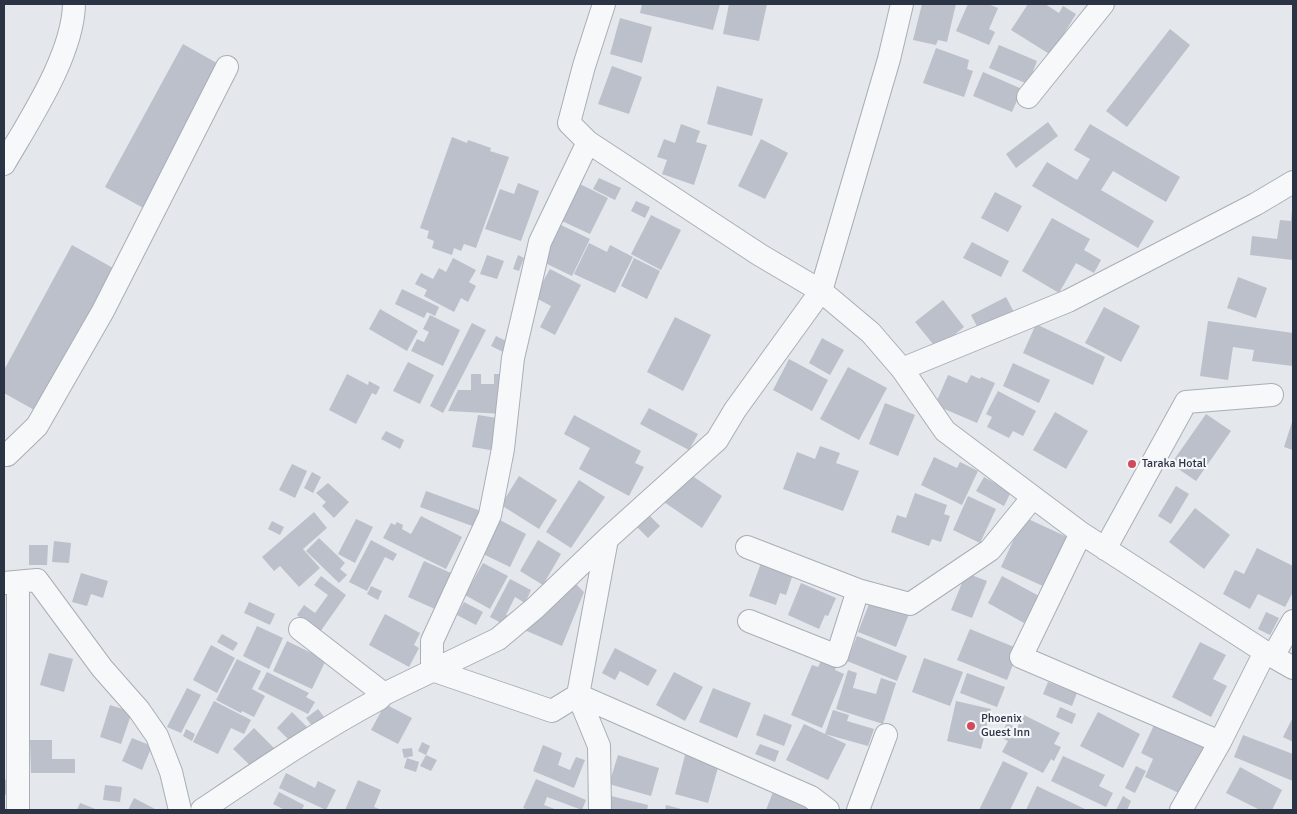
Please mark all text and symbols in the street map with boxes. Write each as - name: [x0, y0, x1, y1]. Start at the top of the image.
- place label: Taraka Hotal: [1142, 457, 1206, 471]
- marker: Taraka Hotal: [1126, 458, 1138, 470]
- place label: Phoenix Guest Inn: [981, 712, 1030, 740]
- marker: Phoenix Guest Inn: [965, 720, 977, 732]

